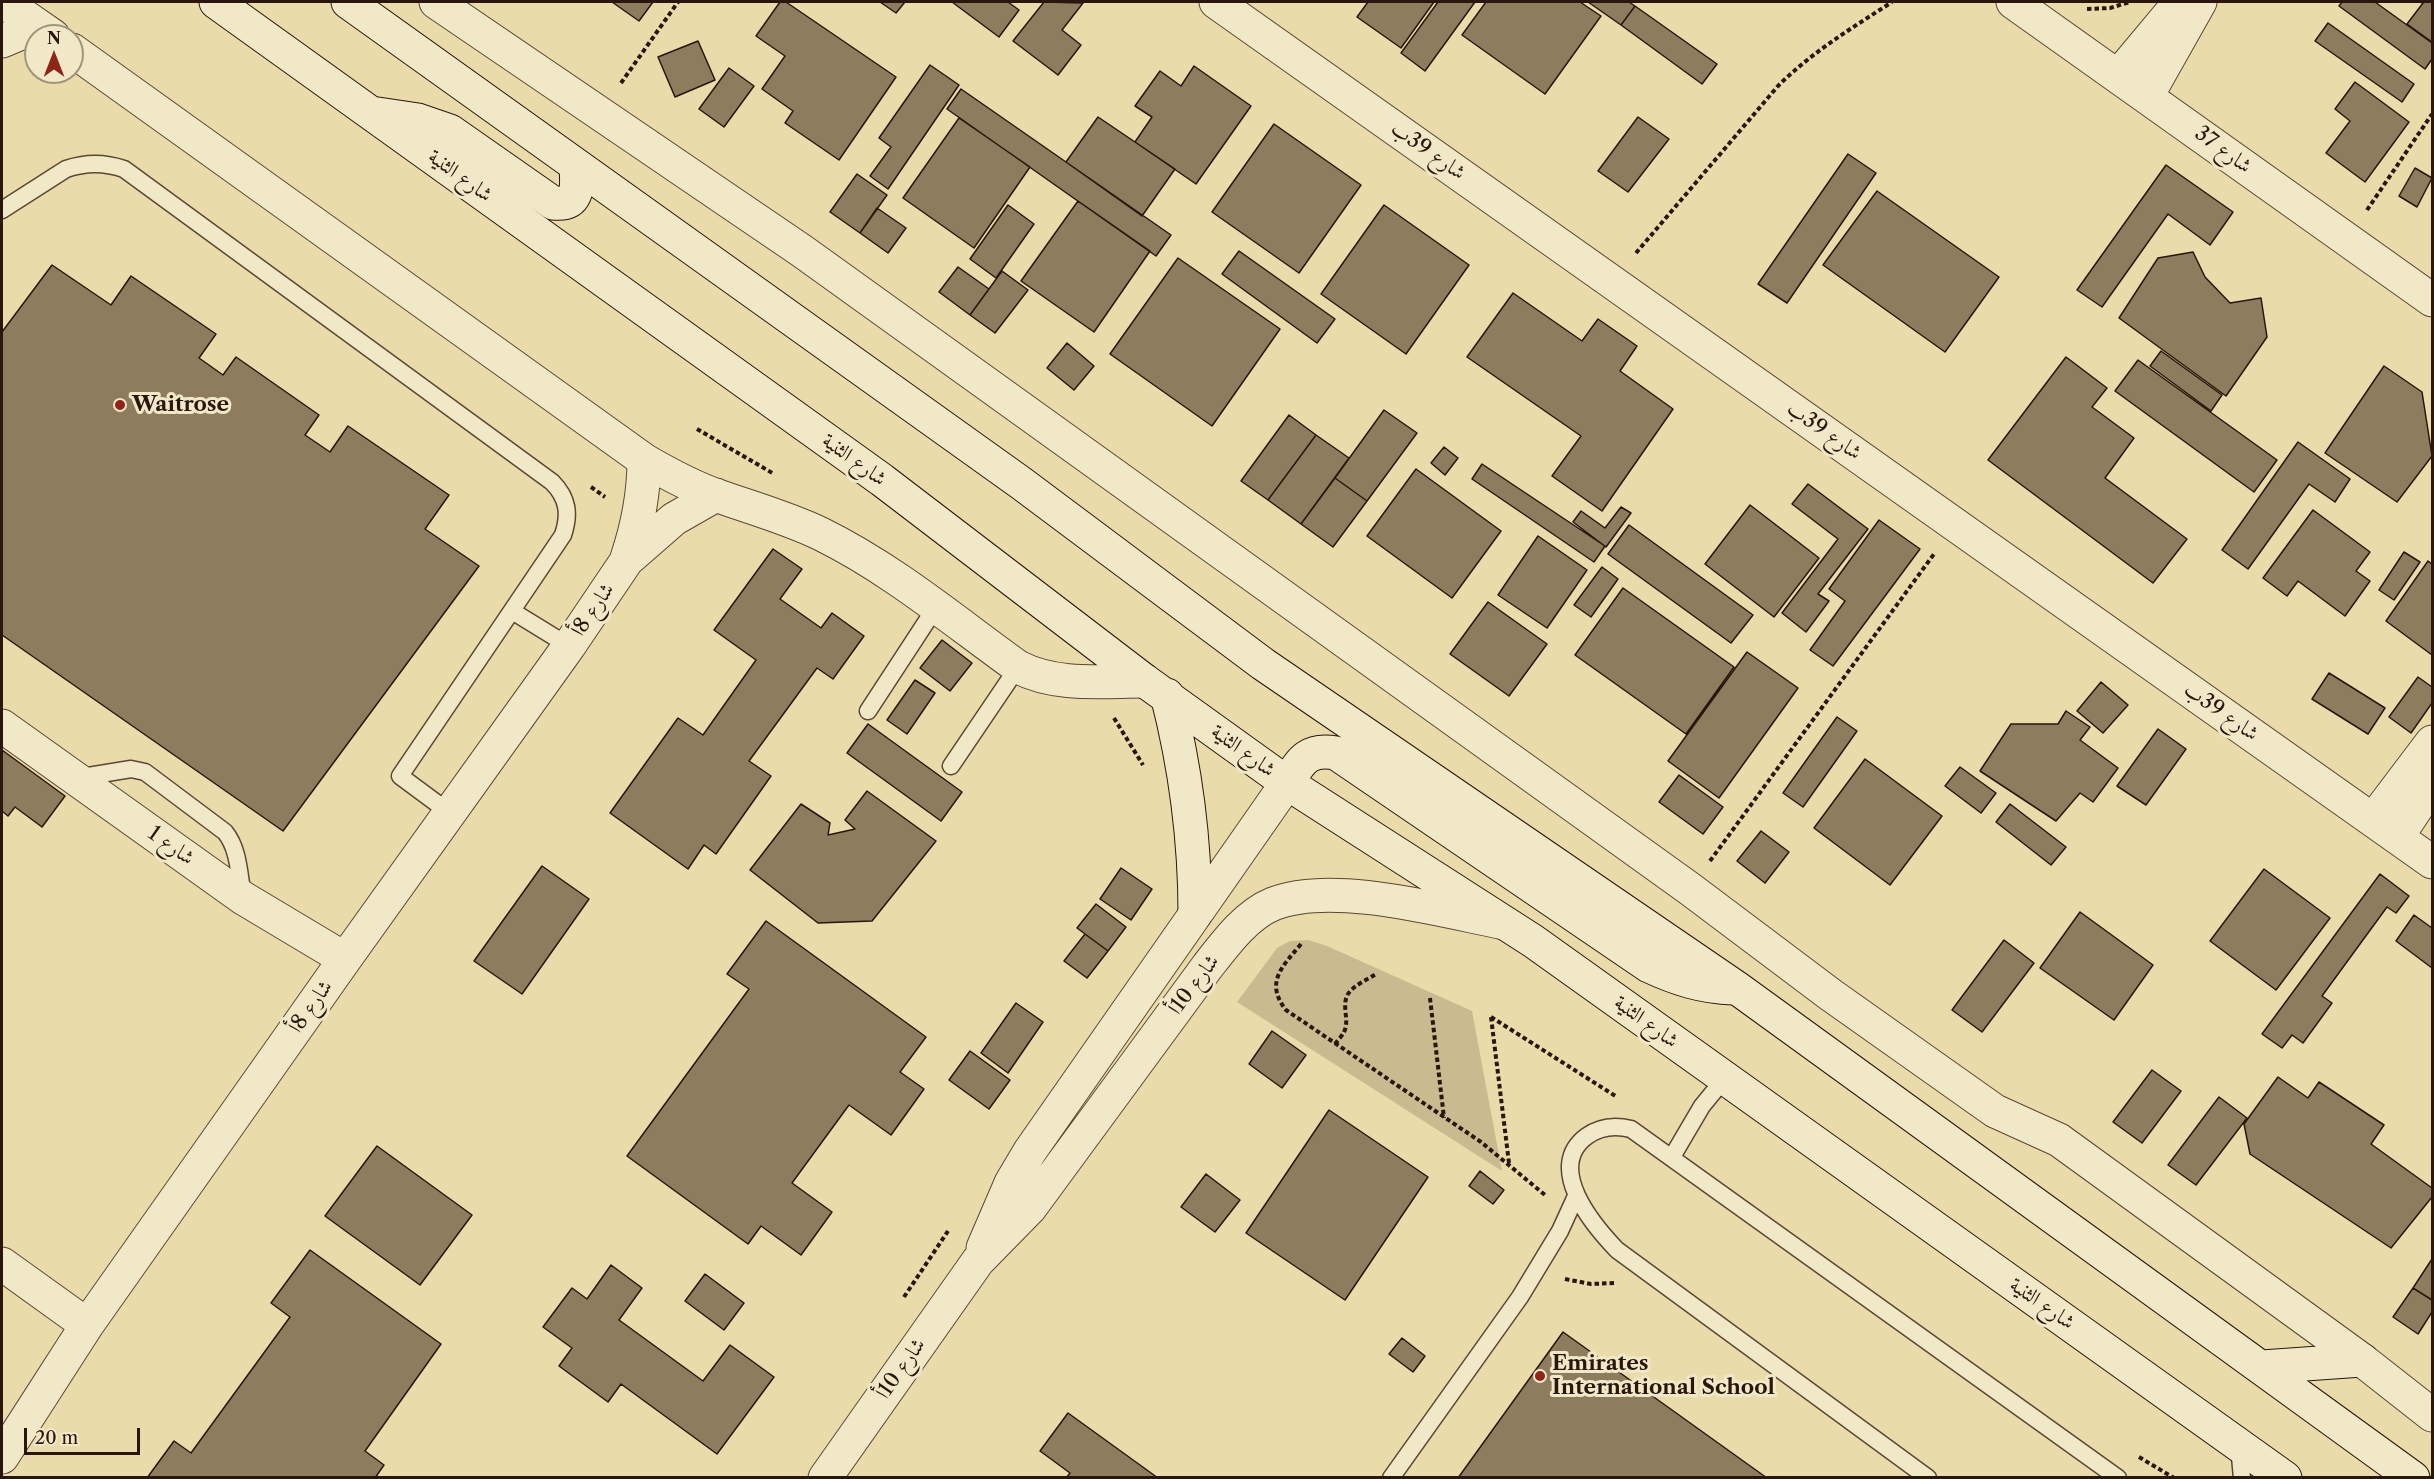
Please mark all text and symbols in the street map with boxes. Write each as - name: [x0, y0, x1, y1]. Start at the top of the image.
- north arrow: [24, 24, 84, 84]
- text: N: [47, 28, 61, 48]
- street label: شارع 39ب: [1386, 116, 1470, 186]
- street label: شارع 37: [2190, 121, 2256, 179]
- street label: شارع الثنية: [423, 144, 497, 208]
- place label: Waitrose: [132, 392, 229, 418]
- street label: شارع 39ب: [1782, 396, 1866, 466]
- marker: Waitrose: [113, 398, 127, 412]
- street label: شارع الثنية: [817, 428, 891, 492]
- street label: شارع 8أ: [566, 578, 620, 642]
- street label: شارع 39ب: [2179, 677, 2263, 747]
- street label: شارع الثنية: [1206, 719, 1280, 783]
- street label: شارع 1: [143, 821, 199, 871]
- street label: شارع 10أ: [1163, 950, 1225, 1020]
- street label: شارع 8أ: [284, 975, 338, 1039]
- street label: شارع الثنية: [1609, 990, 1683, 1054]
- street label: شارع الثنية: [2005, 1273, 2079, 1335]
- street label: شارع 10أ: [871, 1333, 931, 1405]
- place label: Emirates International School: [1552, 1351, 1775, 1401]
- marker: Emirates International School: [1533, 1369, 1547, 1383]
- scale bar: [27, 1416, 142, 1454]
- text: 20 m: [35, 1427, 78, 1449]

